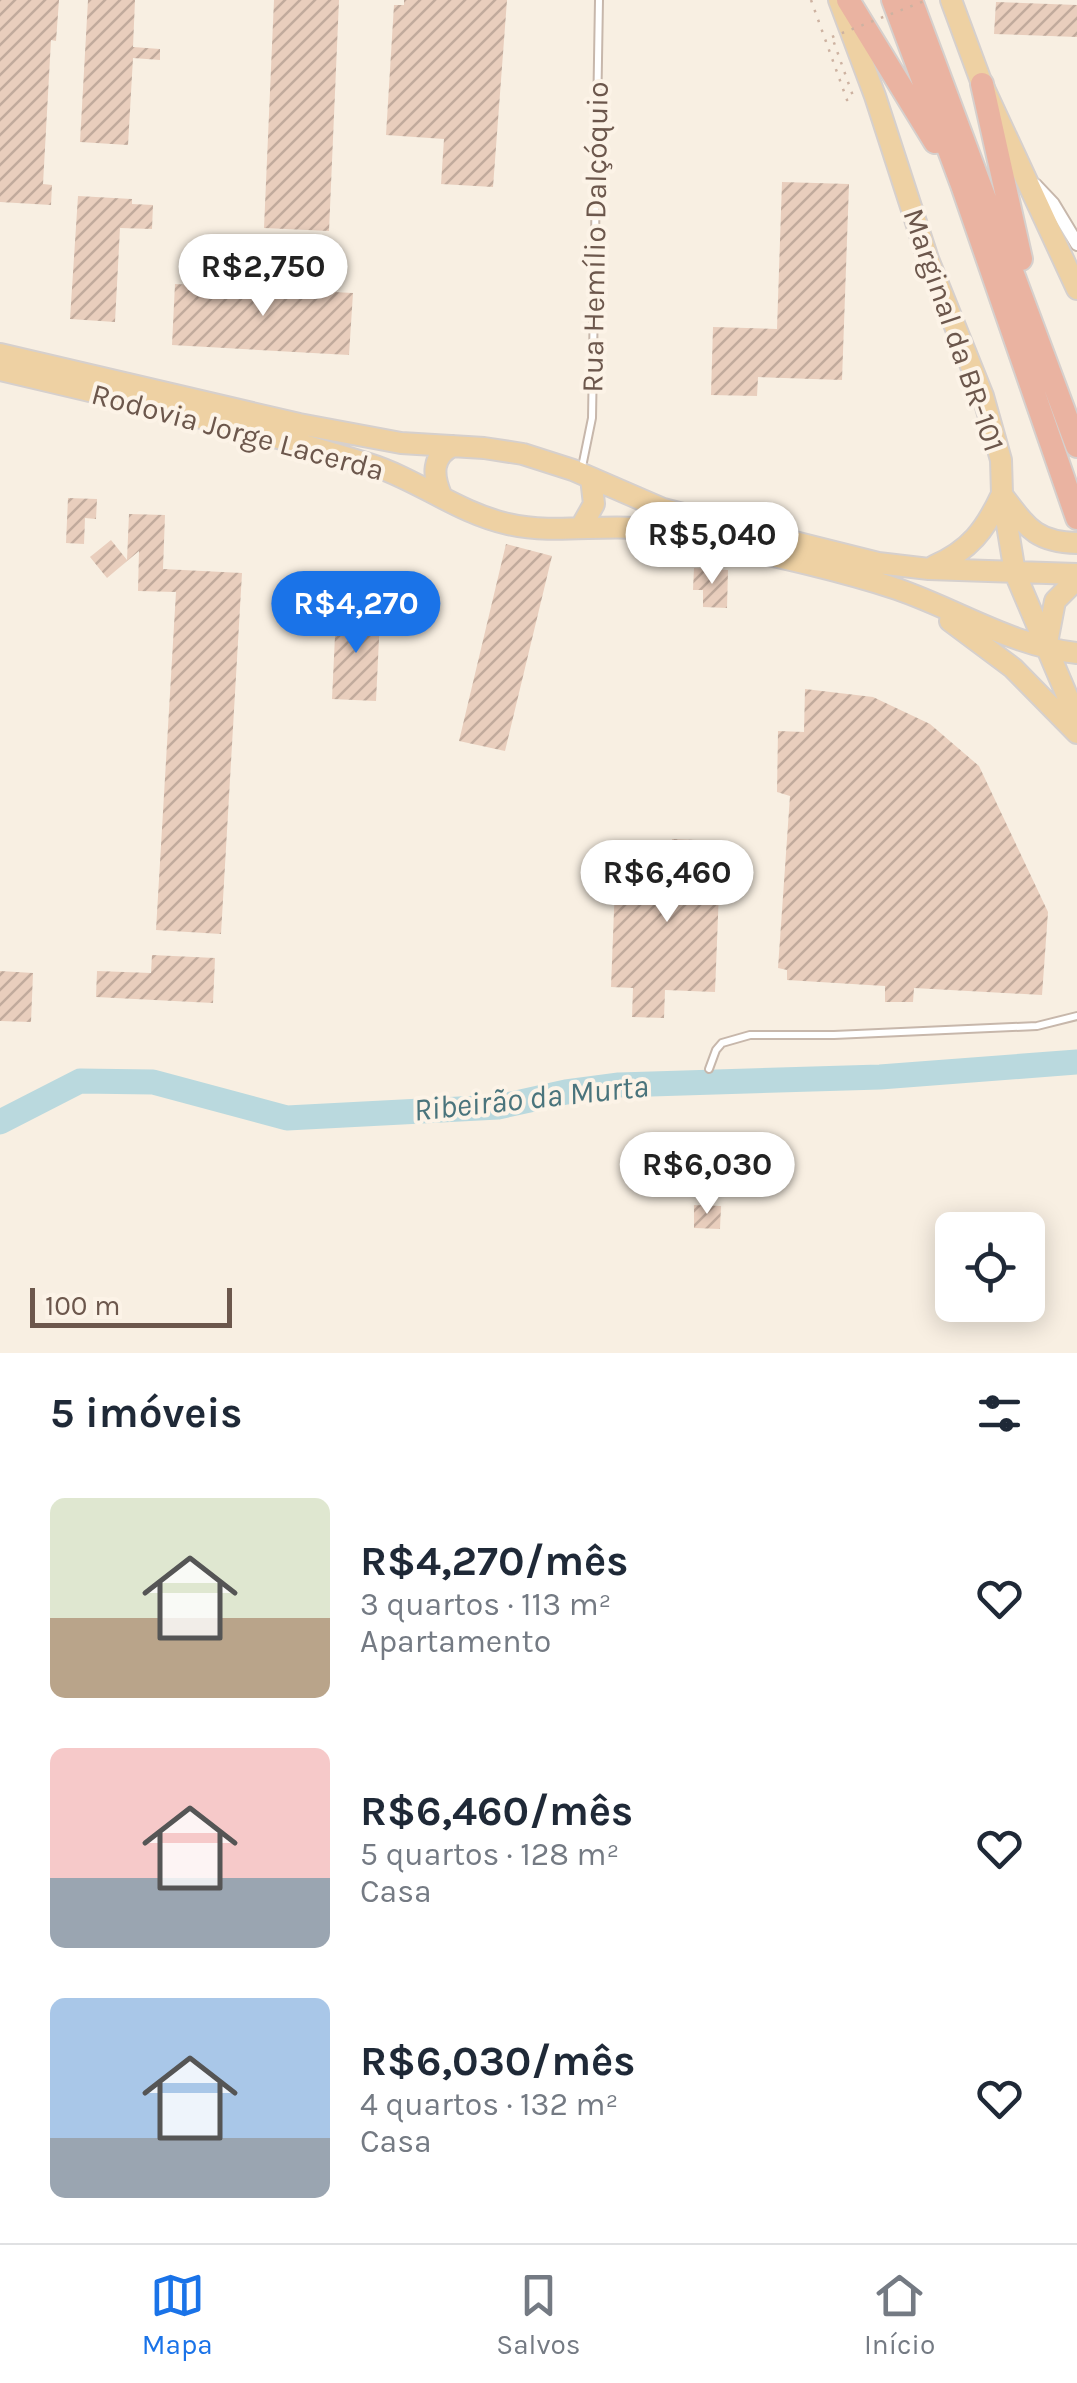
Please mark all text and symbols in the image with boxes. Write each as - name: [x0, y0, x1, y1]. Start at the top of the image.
- street label: Rua Hemílio Dalçóquio: [574, 81, 616, 393]
- street label: Marginal da BR-101: [895, 204, 1013, 456]
- pin: R$2,750: [171, 234, 355, 319]
- text: R$2,750: [201, 248, 325, 285]
- street label: Rodovia Jorge Lacerda: [88, 376, 388, 488]
- pin: R$5,040: [620, 502, 804, 587]
- text: R$5,040: [648, 516, 776, 553]
- pin: R$4,270: [264, 571, 448, 656]
- text: R$4,270: [293, 585, 419, 622]
- pin: R$6,460: [575, 840, 759, 925]
- text: R$6,460: [603, 854, 731, 891]
- water label: Ribeirão da Murta: [412, 1067, 650, 1129]
- pin: R$6,030: [615, 1132, 799, 1217]
- text: R$6,030: [642, 1146, 772, 1183]
- map controls: [935, 1212, 1045, 1322]
- button: locate: [935, 1212, 1045, 1322]
- scale bar: [30, 1283, 232, 1328]
- text: 100 m: [45, 1289, 120, 1322]
- icon: filters: [972, 1386, 1027, 1441]
- text: 5 imóveis: [50, 1388, 242, 1438]
- text: R$4,270/mês: [360, 1536, 629, 1586]
- icon: home: [130, 1538, 250, 1658]
- icon: heart: [972, 1571, 1027, 1626]
- text: 3 quartos · 113 m²: [360, 1586, 611, 1623]
- text: Apartamento: [360, 1623, 551, 1660]
- text: R$6,460/mês: [360, 1786, 633, 1836]
- icon: home: [130, 1788, 250, 1908]
- icon: heart: [972, 1821, 1027, 1876]
- text: 5 quartos · 128 m²: [360, 1836, 619, 1873]
- text: Casa: [360, 1873, 432, 1910]
- text: R$6,030/mês: [360, 2036, 635, 2086]
- icon: home: [130, 2038, 250, 2158]
- icon: heart: [972, 2071, 1027, 2126]
- text: 4 quartos · 132 m²: [360, 2086, 618, 2123]
- text: Casa: [360, 2123, 432, 2160]
- tab: Mapa: [142, 2268, 213, 2361]
- tab: Salvos: [496, 2268, 581, 2361]
- tab: Início: [864, 2268, 935, 2361]

